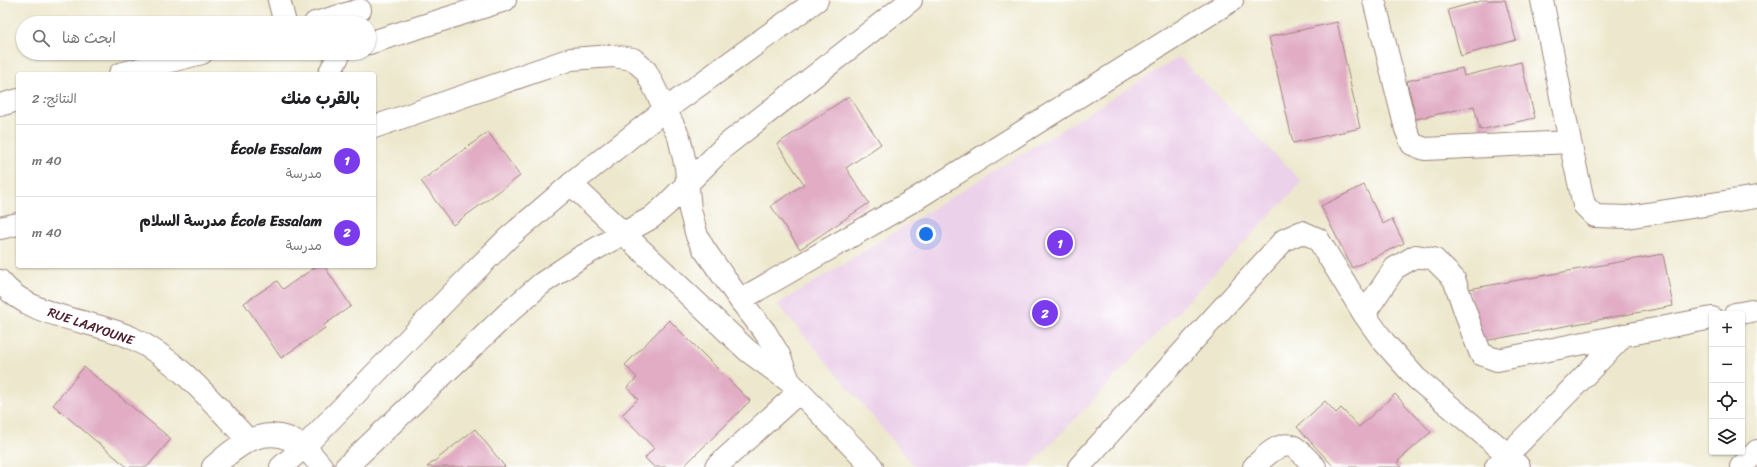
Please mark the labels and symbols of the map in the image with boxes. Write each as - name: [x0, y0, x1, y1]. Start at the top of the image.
- your location: [916, 224, 936, 244]
- pin: 1: [1047, 228, 1073, 258]
- pin: 2: [1032, 298, 1058, 328]
- street label: RUE LAAYOUNE: [45, 300, 138, 352]

